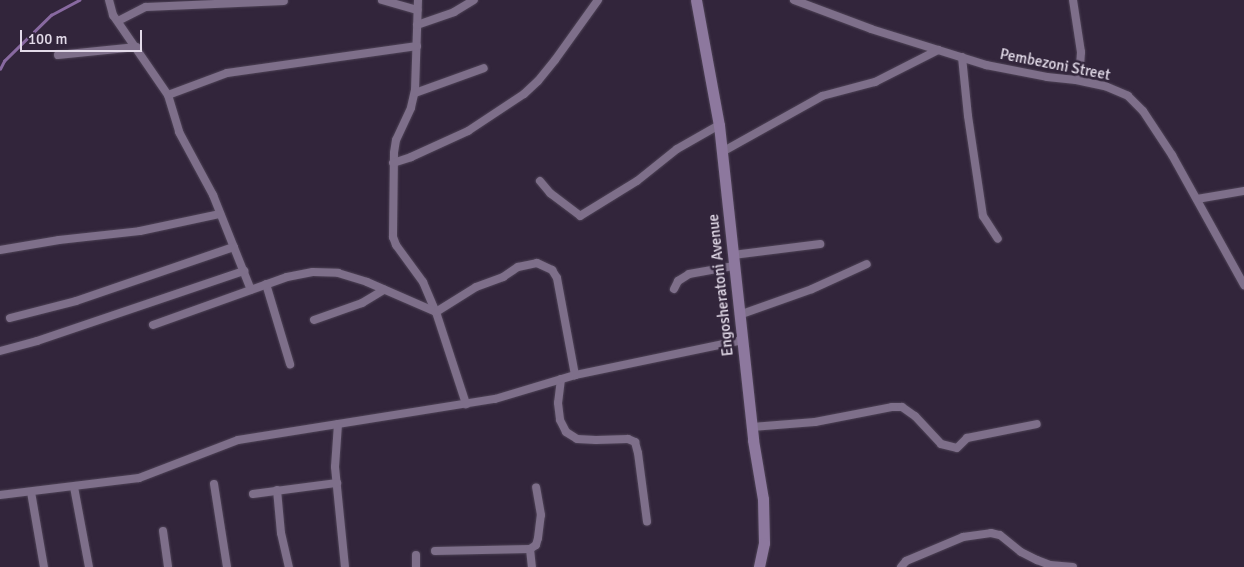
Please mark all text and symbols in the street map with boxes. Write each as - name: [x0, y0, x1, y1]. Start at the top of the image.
- scale bar: [22, 20, 145, 52]
- text: 100 m: [28, 30, 68, 48]
- street label: Pembezoni Street: [998, 45, 1112, 85]
- street label: Engosheratoni Avenue: [705, 213, 737, 357]

